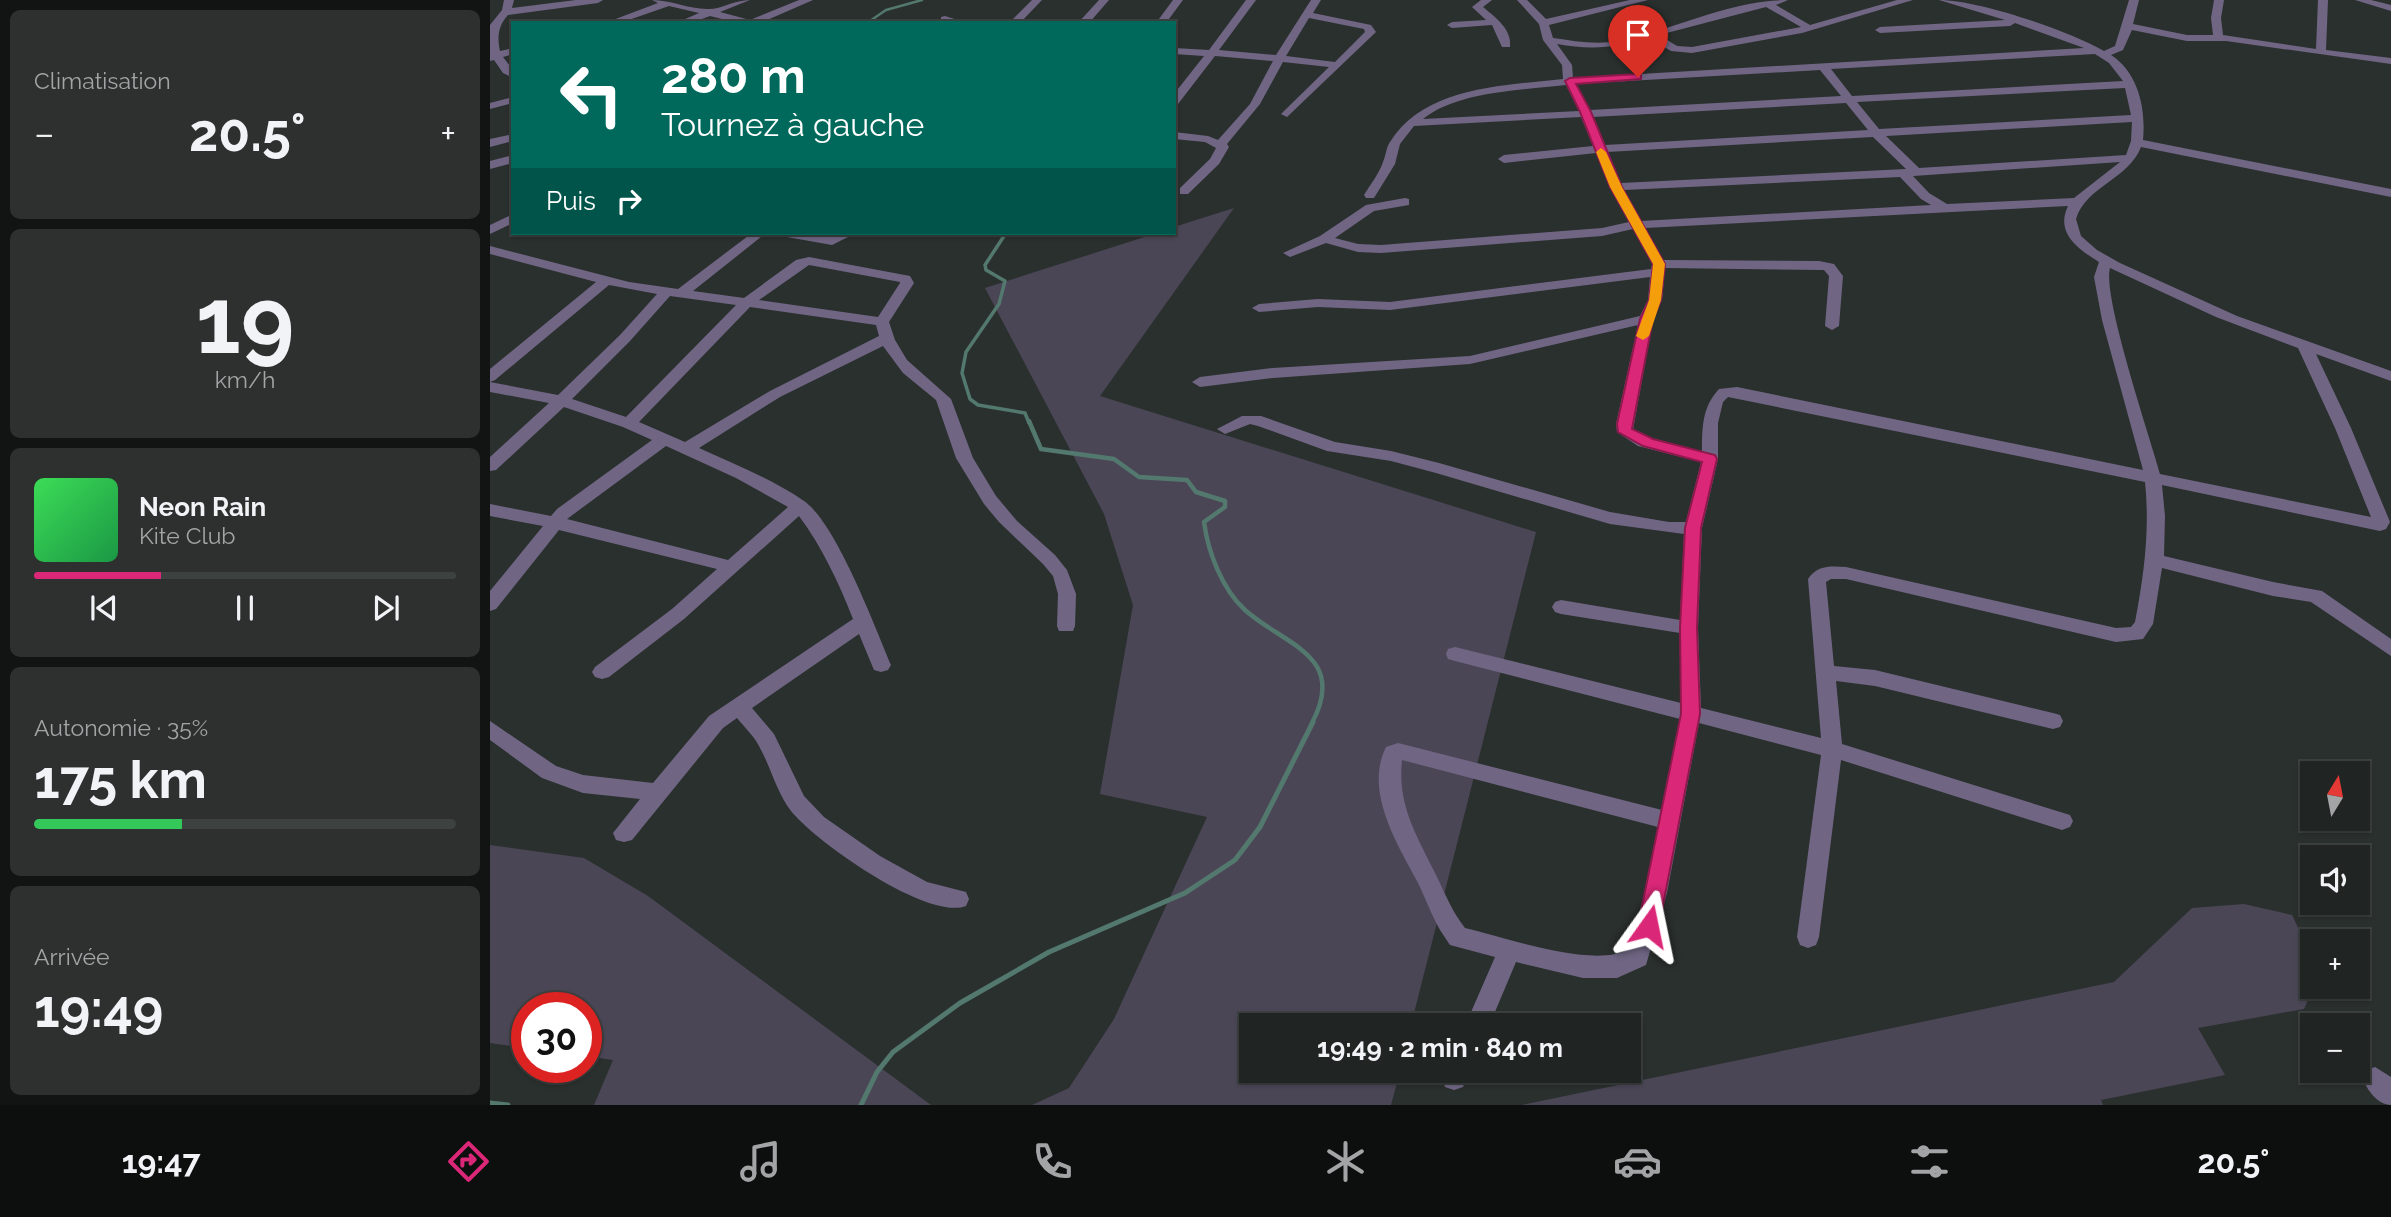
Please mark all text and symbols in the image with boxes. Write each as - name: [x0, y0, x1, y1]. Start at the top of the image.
- pin: [1608, 5, 1668, 77]
- icon: arrive: [1619, 16, 1657, 54]
- text: 280 m: [661, 47, 806, 104]
- icon: left: [546, 49, 637, 140]
- text: Climatisation: [34, 67, 171, 94]
- text: 20.5°: [189, 102, 306, 163]
- text: Tournez à gauche: [661, 106, 924, 143]
- text: −: [34, 111, 54, 156]
- text: +: [440, 111, 456, 156]
- icon: right: [610, 182, 648, 220]
- text: Puis: [546, 186, 596, 216]
- text: 19: [196, 267, 294, 374]
- text: km/h: [215, 366, 275, 393]
- text: Neon Rain: [139, 492, 266, 522]
- text: Kite Club: [139, 522, 236, 549]
- icon: previous: [85, 589, 123, 627]
- icon: pause: [226, 589, 264, 627]
- icon: next: [367, 589, 405, 627]
- text: Autonomie · 35%: [34, 714, 208, 741]
- text: 175 km: [34, 749, 207, 810]
- north arrow: [2300, 761, 2370, 831]
- map controls: [2300, 761, 2370, 1083]
- button: sound: [2300, 845, 2370, 915]
- position arrow: [1612, 889, 1686, 963]
- button: +: [2300, 929, 2370, 999]
- text: Arrivée: [34, 943, 110, 970]
- text: 19:49: [34, 978, 163, 1039]
- speed limit sign: 30: [511, 992, 602, 1083]
- button: −: [2300, 1013, 2370, 1083]
- text: 19:49 · 2 min · 840 m: [1317, 1033, 1563, 1063]
- icon: directions: [444, 1137, 493, 1186]
- icon: music: [736, 1137, 785, 1186]
- icon: phone: [1028, 1137, 1077, 1186]
- icon: climate: [1321, 1137, 1370, 1186]
- icon: car: [1613, 1137, 1662, 1186]
- icon: filters: [1905, 1137, 1954, 1186]
- text: 19:47: [122, 1143, 200, 1180]
- text: 20.5°: [2198, 1143, 2269, 1180]

